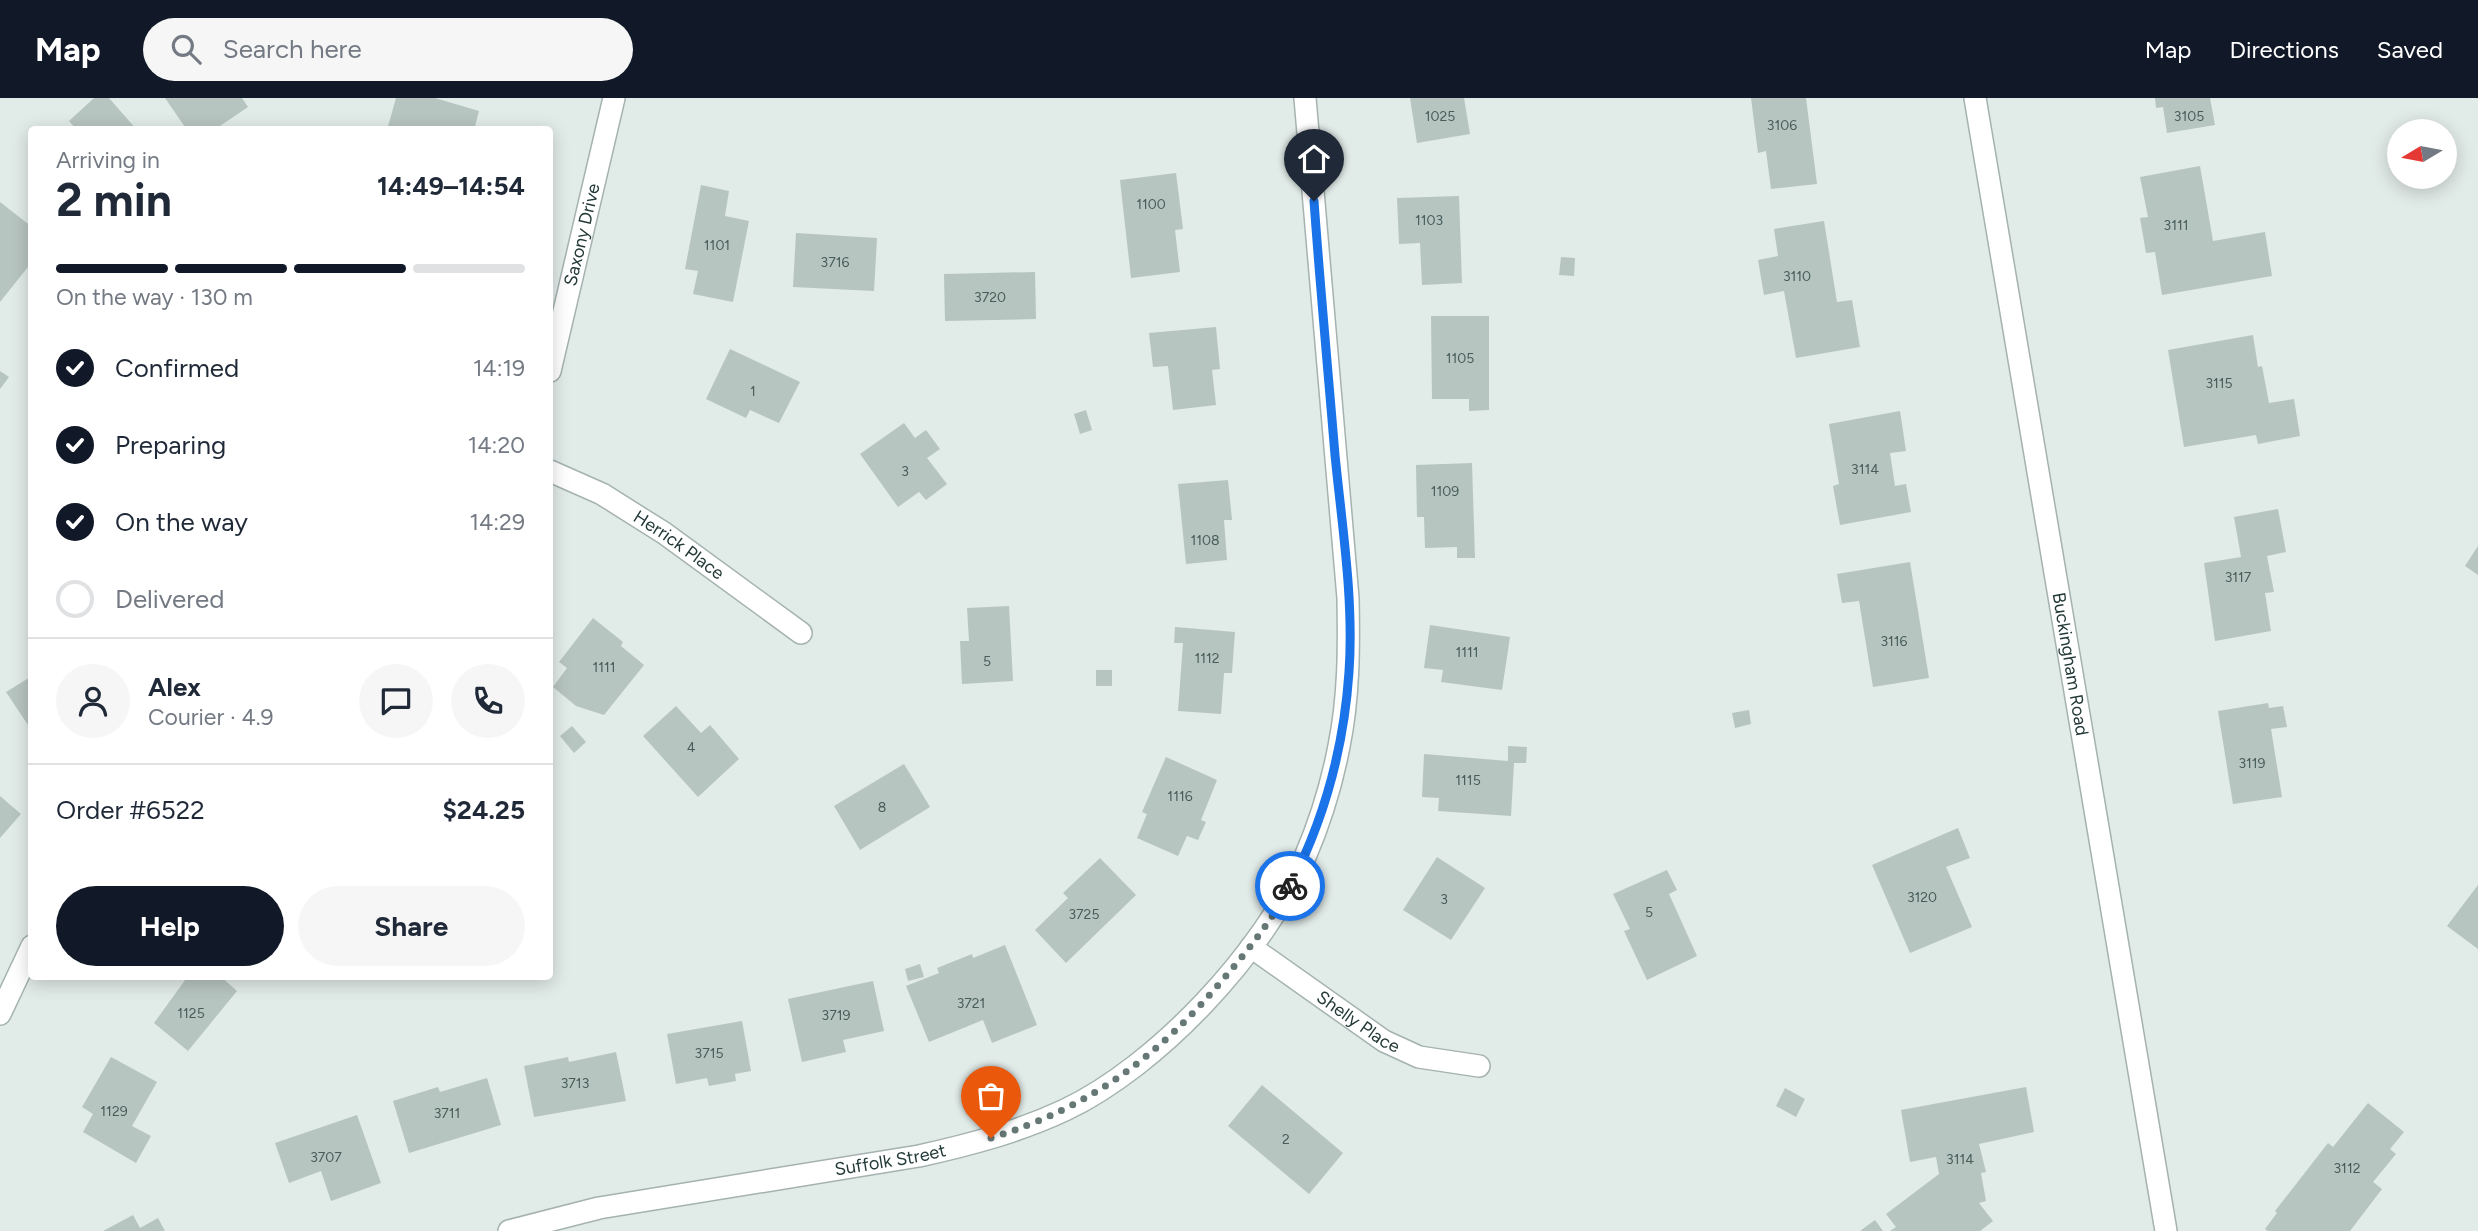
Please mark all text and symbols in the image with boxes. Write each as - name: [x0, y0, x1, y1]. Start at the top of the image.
- search box: [143, 18, 633, 81]
- text: Map: [35, 30, 101, 69]
- icon: search: [167, 30, 205, 68]
- text: Search here: [223, 33, 362, 65]
- text: Map: [2145, 35, 2191, 64]
- text: Directions: [2229, 35, 2339, 64]
- text: Saved: [2377, 35, 2443, 64]
- house number: 1025: [1425, 108, 1455, 125]
- house number: 3105: [2174, 108, 2204, 125]
- house number: 3106: [1767, 117, 1797, 134]
- north arrow: [2387, 119, 2457, 189]
- map controls: [2387, 119, 2457, 189]
- pin: [1284, 129, 1344, 201]
- icon: home: [1295, 140, 1333, 178]
- text: Arriving in: [56, 146, 160, 174]
- text: 14:49–14:54: [377, 170, 525, 202]
- text: 2 min: [56, 172, 172, 228]
- street label: Saxony Drive: [559, 181, 605, 288]
- house number: 1100: [1136, 196, 1166, 213]
- house number: 1103: [1415, 212, 1443, 229]
- house number: 3111: [2164, 217, 2188, 234]
- house number: 1101: [704, 237, 730, 254]
- house number: 3716: [821, 254, 849, 271]
- house number: 3110: [1783, 268, 1811, 285]
- text: On the way · 130 m: [56, 283, 253, 311]
- house number: 3720: [974, 289, 1006, 306]
- icon: check: [56, 349, 94, 387]
- house number: 1105: [1446, 350, 1474, 367]
- text: Confirmed: [115, 352, 239, 384]
- text: 14:19: [473, 354, 525, 382]
- house number: 3115: [2205, 375, 2233, 392]
- house number: 1: [750, 383, 756, 400]
- icon: check: [56, 426, 94, 464]
- text: Preparing: [115, 429, 226, 461]
- text: 14:20: [468, 431, 525, 459]
- house number: 3114: [1851, 461, 1879, 478]
- house number: 3: [901, 463, 909, 480]
- house number: 1109: [1431, 483, 1459, 500]
- icon: check: [56, 503, 94, 541]
- text: On the way: [115, 506, 248, 538]
- street label: Herrick Place: [629, 506, 729, 584]
- text: 14:29: [470, 508, 525, 536]
- house number: 1108: [1190, 532, 1220, 549]
- house number: 3117: [2225, 569, 2252, 586]
- text: Delivered: [115, 583, 224, 615]
- street label: Buckingham Road: [2048, 591, 2093, 737]
- house number: 3116: [1880, 633, 1908, 650]
- house number: 1111: [1455, 644, 1479, 661]
- house number: 1112: [1194, 650, 1220, 667]
- house number: 5: [983, 653, 991, 670]
- house number: 1111: [592, 659, 616, 676]
- button: person: [56, 664, 130, 738]
- button: chat: [359, 664, 433, 738]
- button: phone: [451, 664, 525, 738]
- text: Alex: [148, 671, 201, 703]
- text: Courier · 4.9: [148, 703, 274, 731]
- house number: 4: [687, 739, 696, 756]
- house number: 3119: [2238, 755, 2266, 772]
- house number: 1115: [1455, 772, 1481, 789]
- house number: 1116: [1167, 788, 1193, 805]
- text: Order #6522: [56, 794, 205, 826]
- text: $24.25: [442, 794, 525, 826]
- house number: 8: [878, 799, 886, 816]
- courier: [1255, 851, 1325, 921]
- icon: bike: [1271, 867, 1309, 905]
- button: Help: [56, 886, 284, 966]
- button: Share: [298, 886, 525, 966]
- house number: 3120: [1907, 889, 1937, 906]
- house number: 3: [1440, 891, 1448, 908]
- house number: 5: [1645, 904, 1653, 921]
- house number: 3725: [1068, 906, 1100, 923]
- street label: Shelly Place: [1312, 986, 1403, 1058]
- house number: 3721: [957, 995, 985, 1012]
- house number: 1125: [177, 1005, 205, 1022]
- house number: 3719: [822, 1007, 850, 1024]
- house number: 3715: [695, 1045, 723, 1062]
- pin: [961, 1066, 1021, 1138]
- house number: 3713: [561, 1075, 589, 1092]
- icon: bag: [972, 1077, 1010, 1115]
- house number: 1129: [100, 1103, 128, 1120]
- house number: 3711: [434, 1105, 460, 1122]
- house number: 2: [1282, 1131, 1290, 1148]
- street label: Suffolk Street: [833, 1139, 948, 1181]
- house number: 3707: [310, 1149, 342, 1166]
- house number: 3114: [1946, 1151, 1974, 1168]
- house number: 3112: [2333, 1160, 2361, 1177]

